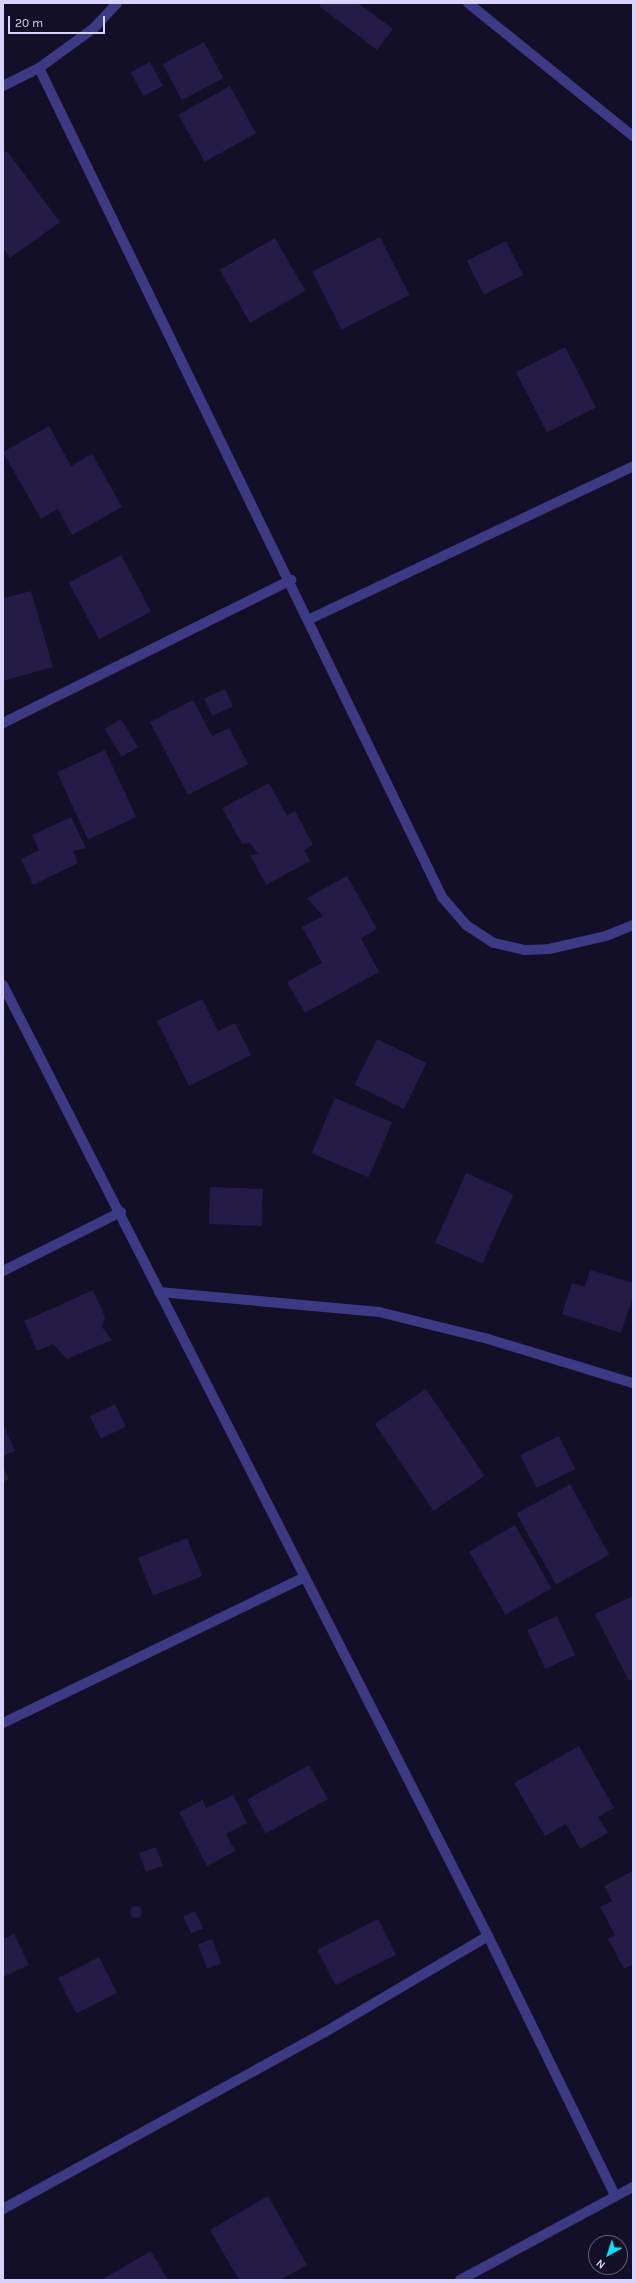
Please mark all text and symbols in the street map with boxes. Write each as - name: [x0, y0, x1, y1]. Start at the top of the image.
- scale bar: [10, 8, 107, 34]
- text: 20 m: [15, 16, 43, 30]
- north arrow: [588, 2235, 628, 2275]
- text: N: [594, 2256, 608, 2271]

